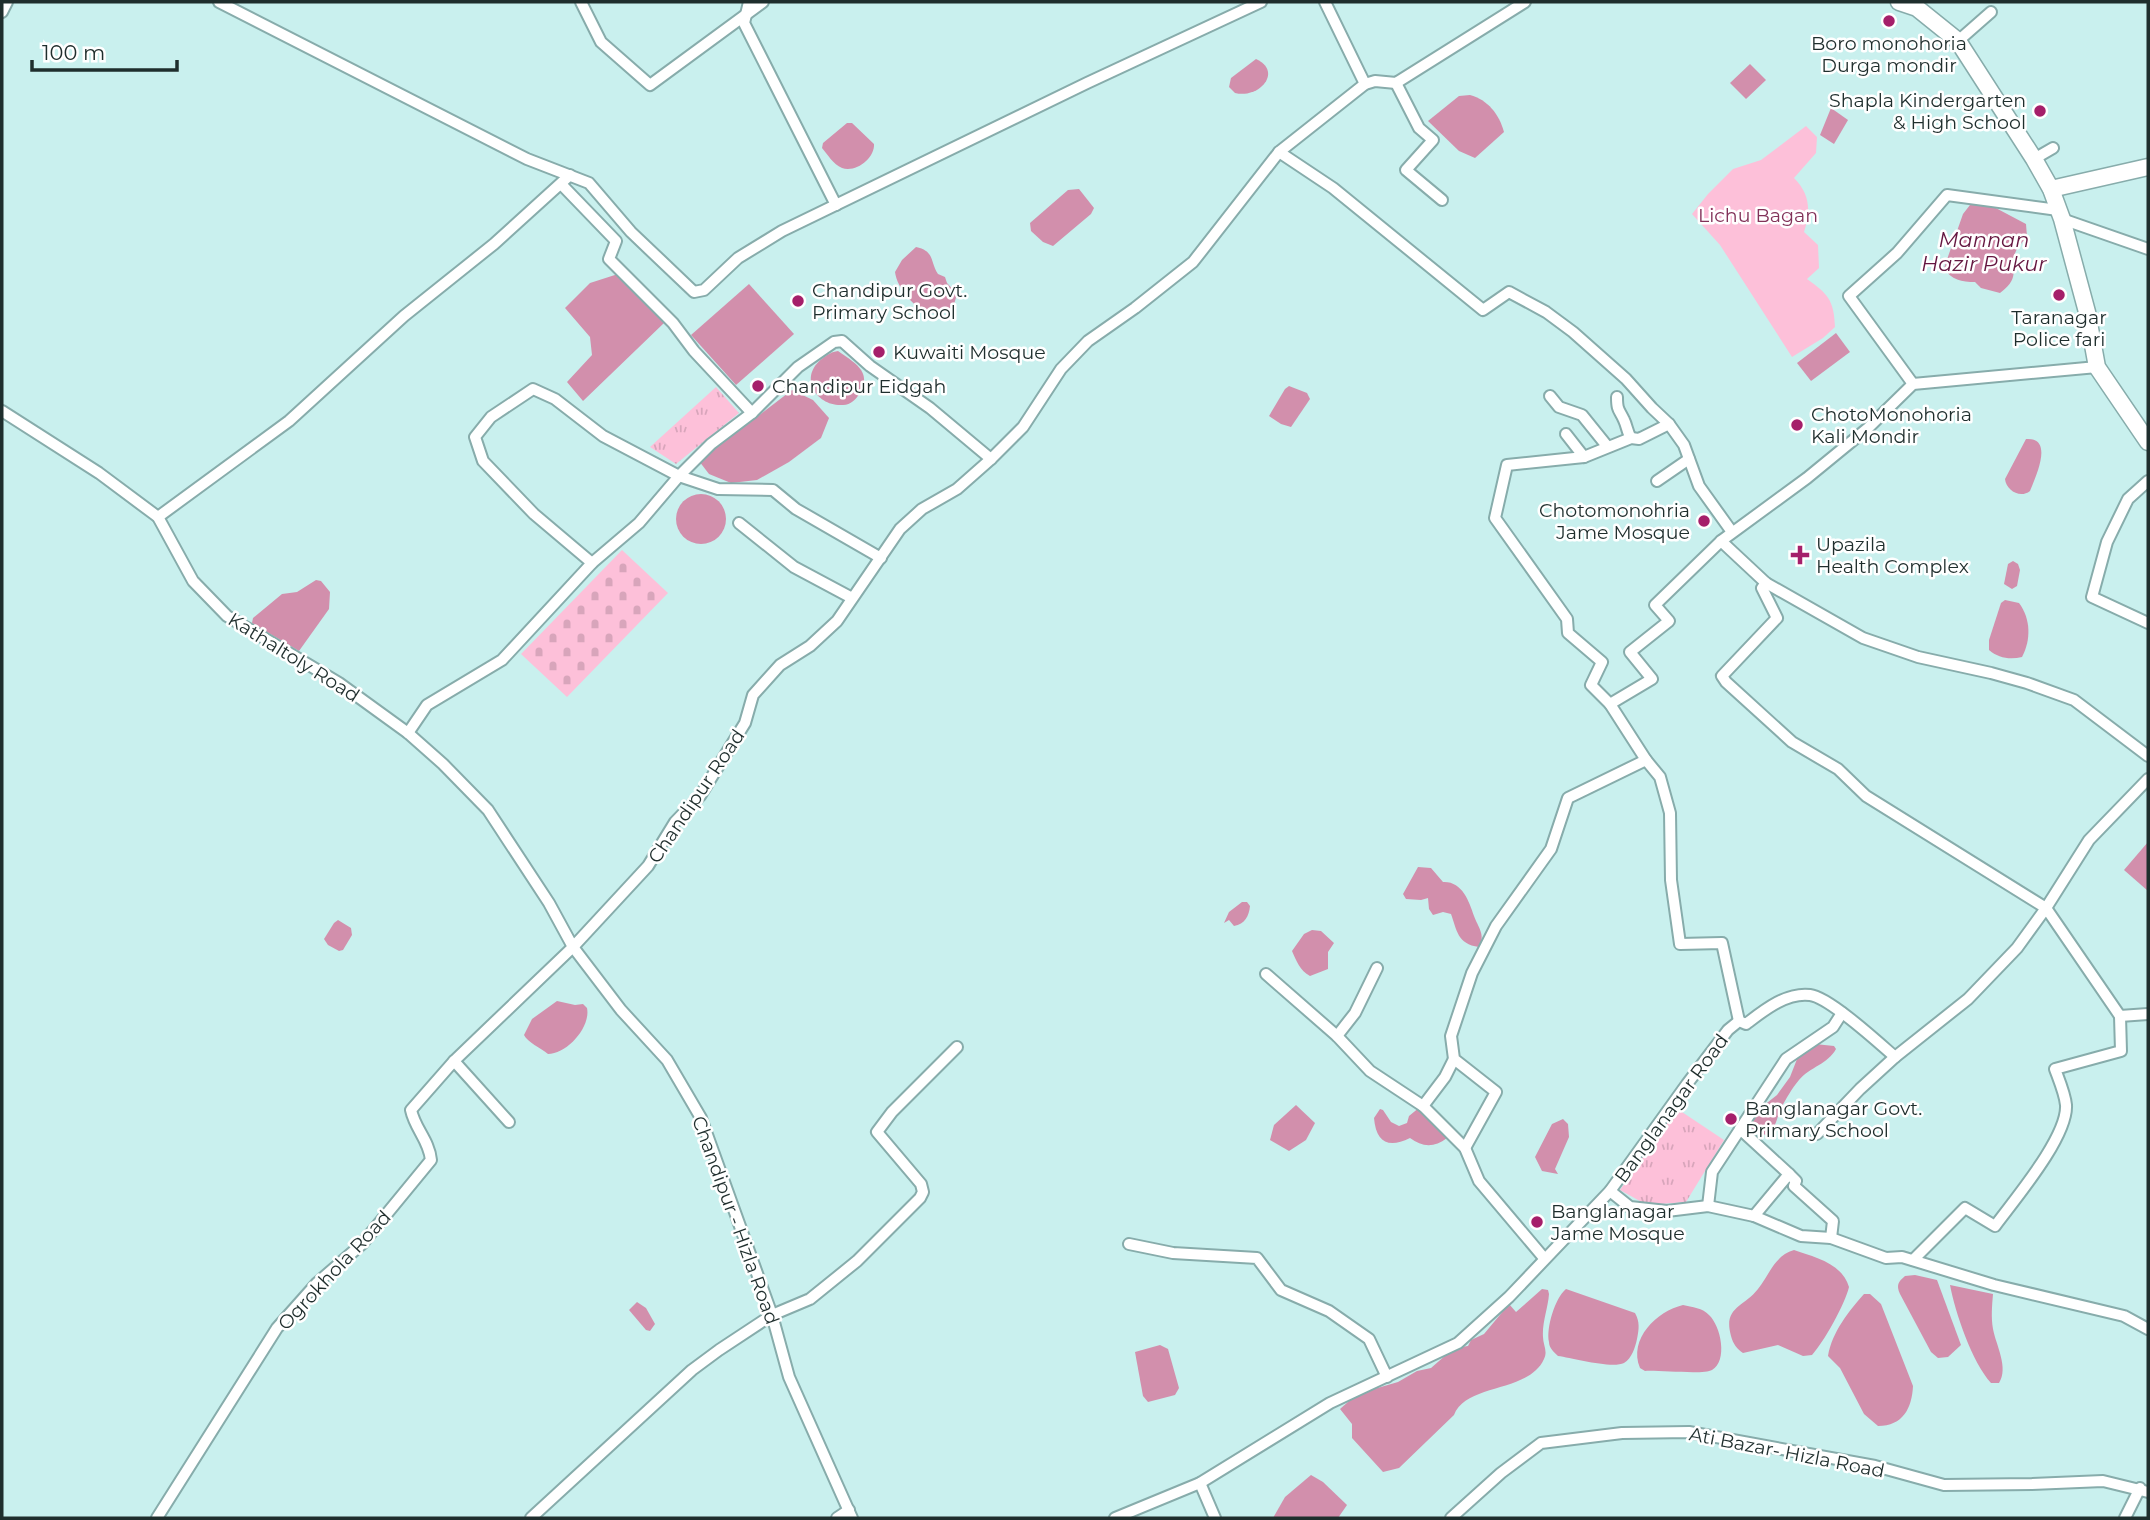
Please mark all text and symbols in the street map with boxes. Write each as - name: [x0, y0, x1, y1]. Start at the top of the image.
- marker: Boro monohoria Durga mondir: [1881, 13, 1897, 29]
- scale bar: [32, 28, 177, 72]
- place label: Boro monohoria Durga mondir: [1811, 32, 1967, 77]
- text: 100 m: [42, 40, 105, 65]
- place label: Shapla Kindergarten & High School: [1829, 89, 2026, 134]
- marker: Shapla Kindergarten & High School: [2032, 103, 2048, 119]
- park label: Lichu Bagan: [1698, 204, 1818, 227]
- water label: Mannan Hazir Pukur: [1921, 227, 2047, 276]
- place label: Chandipur Govt. Primary School: [812, 279, 967, 324]
- marker: Taranagar Police fari: [2051, 287, 2067, 303]
- marker: Chandipur Govt. Primary School: [790, 293, 806, 309]
- place label: Taranagar Police fari: [2011, 306, 2107, 351]
- place label: Kuwaiti Mosque: [893, 341, 1046, 364]
- marker: Kuwaiti Mosque: [871, 344, 887, 360]
- place label: Chandipur Eidgah: [772, 375, 946, 398]
- marker: Chandipur Eidgah: [750, 378, 766, 394]
- place label: ChotoMonohoria Kali Mondir: [1811, 403, 1972, 448]
- marker: ChotoMonohoria Kali Mondir: [1789, 417, 1805, 433]
- place label: Chotomonohria Jame Mosque: [1539, 499, 1690, 544]
- marker: Chotomonohria Jame Mosque: [1696, 513, 1712, 529]
- place label: Upazila Health Complex: [1816, 533, 1969, 578]
- marker: Upazila Health Complex: [1790, 545, 1810, 565]
- street label: Kathaltoly Road: [224, 608, 364, 707]
- street label: Chandipur Road: [643, 725, 750, 867]
- street label: Banglanagar Road: [1610, 1029, 1733, 1187]
- place label: Banglanagar Govt. Primary School: [1745, 1097, 1922, 1142]
- marker: Banglanagar Govt. Primary School: [1723, 1111, 1739, 1127]
- street label: Chandipur - Hizla Road: [687, 1113, 784, 1328]
- place label: Banglanagar Jame Mosque: [1550, 1200, 1685, 1245]
- street label: Ogrokhola Road: [273, 1206, 396, 1335]
- marker: Banglanagar Jame Mosque: [1529, 1214, 1545, 1230]
- street label: Ati Bazar- Hizla Road: [1687, 1422, 1887, 1483]

